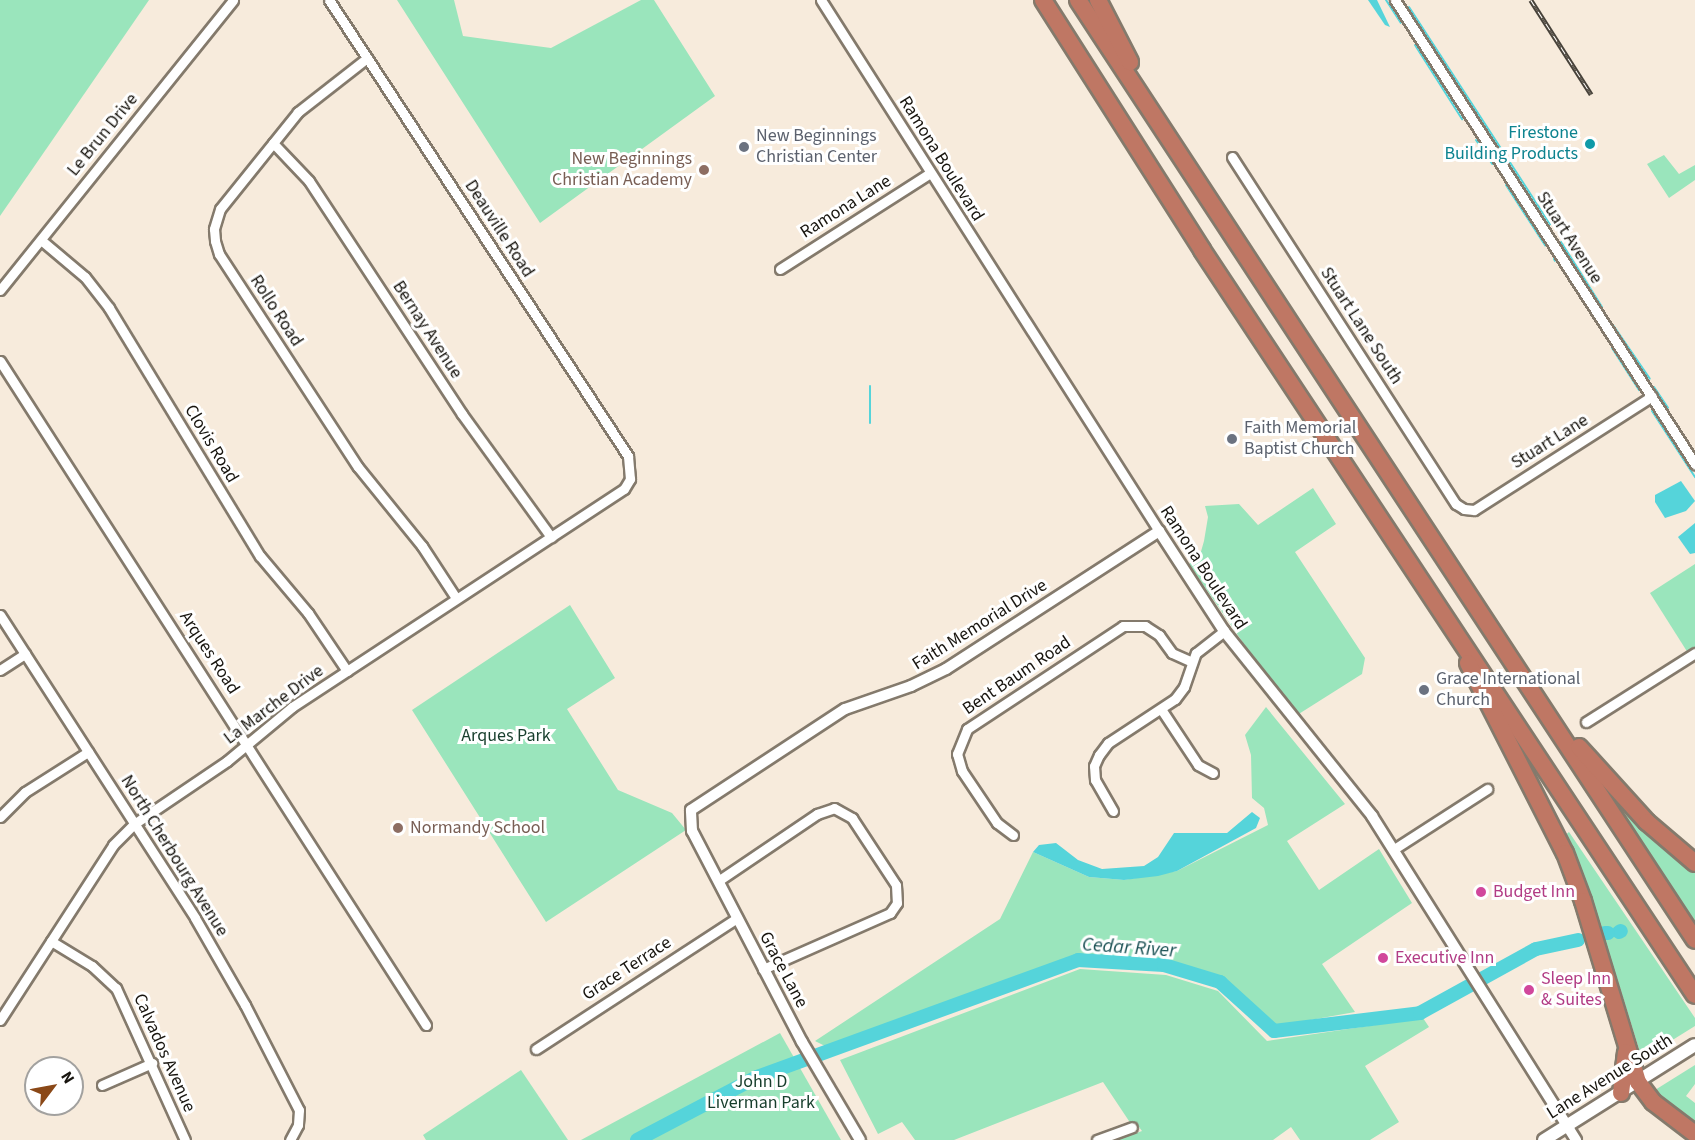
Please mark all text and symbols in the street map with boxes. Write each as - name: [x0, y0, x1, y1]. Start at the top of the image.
- street label: Le Brun Drive: [63, 89, 143, 181]
- street label: Ramona Boulevard: [894, 92, 988, 226]
- place label: Firestone Building Products: [1444, 123, 1578, 166]
- place label: New Beginnings Christian Center: [756, 126, 877, 168]
- marker: Firestone Building Products: [1583, 137, 1597, 151]
- marker: New Beginnings Christian Center: [737, 140, 751, 154]
- place label: New Beginnings Christian Academy: [552, 149, 692, 192]
- marker: New Beginnings Christian Academy: [697, 163, 711, 177]
- street label: Ramona Lane: [797, 171, 895, 243]
- street label: Deauville Road: [460, 176, 538, 282]
- street label: Stuart Avenue: [1531, 188, 1607, 288]
- street label: Stuart Lane South: [1315, 263, 1407, 389]
- street label: Rollo Road: [245, 271, 307, 351]
- street label: Bernay Avenue: [387, 277, 467, 383]
- street label: Clovis Road: [179, 401, 243, 487]
- street label: Stuart Lane: [1508, 410, 1592, 474]
- place label: Faith Memorial Baptist Church: [1244, 418, 1356, 460]
- marker: Faith Memorial Baptist Church: [1225, 432, 1239, 446]
- street label: Ramona Boulevard: [1155, 502, 1251, 634]
- street label: Faith Memorial Drive: [909, 575, 1051, 675]
- street label: Arques Road: [174, 608, 244, 698]
- street label: Bent Baum Road: [959, 632, 1075, 720]
- street label: La Marche Drive: [220, 661, 328, 749]
- place label: Grace International Church: [1436, 669, 1580, 712]
- marker: Grace International Church: [1417, 683, 1431, 697]
- park label: Arques Park: [461, 725, 551, 747]
- street label: North Cherbourg Avenue: [116, 771, 232, 941]
- place label: Normandy School: [410, 817, 545, 839]
- marker: Normandy School: [391, 821, 405, 835]
- place label: Budget Inn: [1493, 881, 1575, 903]
- marker: Budget Inn: [1474, 885, 1488, 899]
- street label: Grace Lane: [754, 928, 812, 1012]
- street label: Grace Terrace: [578, 932, 676, 1006]
- water label: Cedar River: [1081, 933, 1177, 963]
- place label: Executive Inn: [1395, 947, 1494, 969]
- marker: Executive Inn: [1376, 951, 1390, 965]
- place label: Sleep Inn & Suites: [1541, 969, 1611, 1012]
- marker: Sleep Inn & Suites: [1522, 983, 1536, 997]
- street label: Calvados Avenue: [128, 990, 200, 1116]
- street label: Lane Avenue South: [1543, 1030, 1677, 1124]
- north arrow: [24, 1056, 84, 1116]
- text: N: [55, 1067, 80, 1088]
- park label: John D Liverman Park: [707, 1072, 815, 1114]

